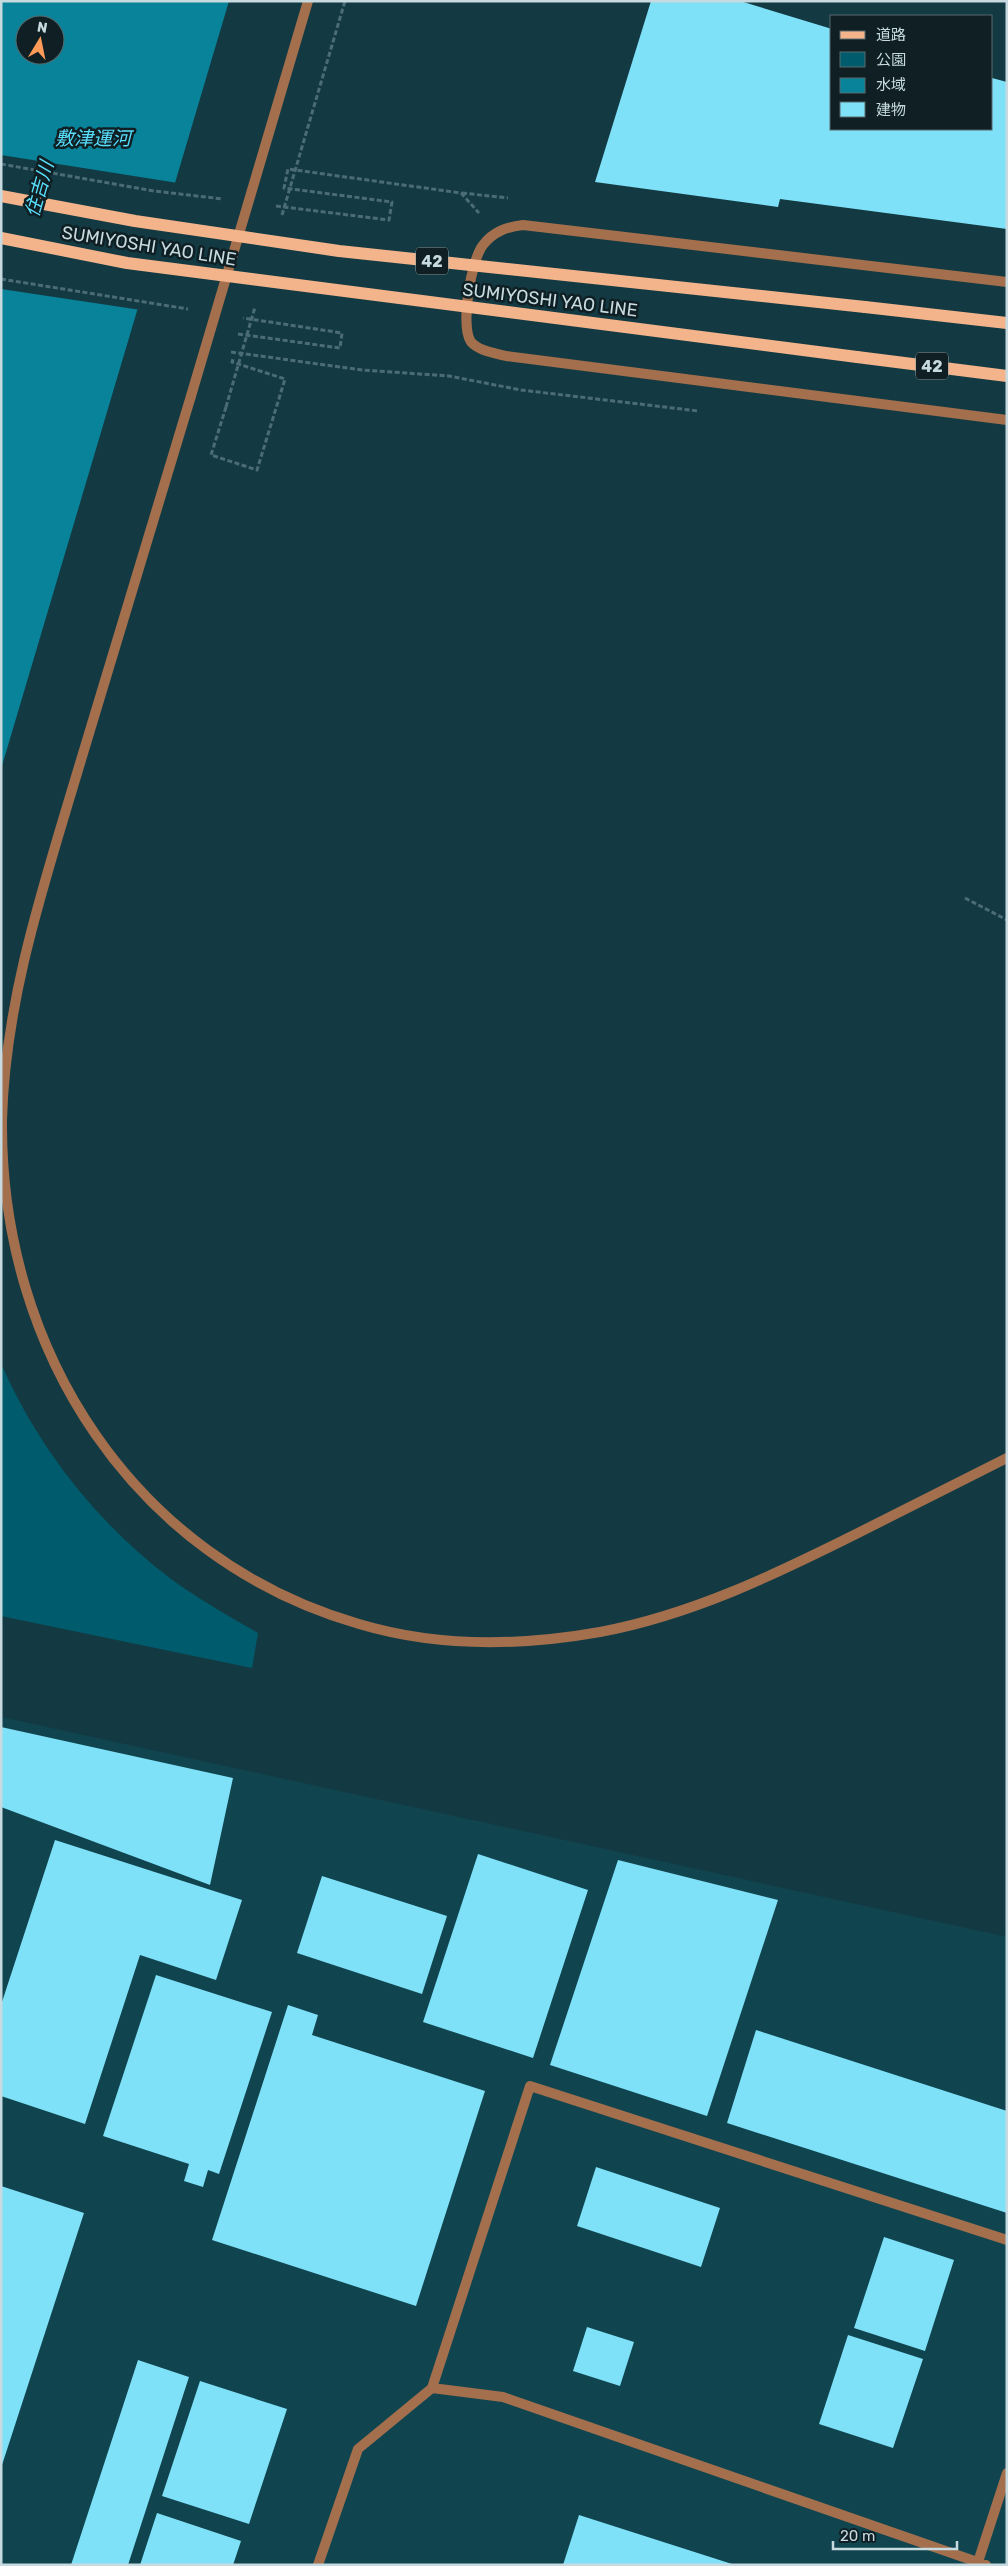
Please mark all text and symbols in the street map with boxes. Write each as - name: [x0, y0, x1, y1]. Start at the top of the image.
- north arrow: [15, 15, 65, 65]
- legend: [830, 15, 993, 130]
- text: N: [36, 18, 49, 37]
- text: 道路: [876, 26, 906, 44]
- text: 公園: [876, 51, 906, 69]
- text: 水域: [876, 76, 906, 94]
- text: 建物: [876, 101, 906, 119]
- water label: 敷津運河: [55, 127, 135, 150]
- water label: 住吉川: [21, 157, 59, 220]
- street label: SUMIYOSHI YAO LINE: [60, 221, 238, 271]
- road number: 42: [416, 248, 448, 274]
- street label: SUMIYOSHI YAO LINE: [461, 278, 639, 322]
- road number: 42: [916, 352, 948, 380]
- scale bar: [833, 2518, 957, 2550]
- text: 20 m: [840, 2527, 875, 2545]

